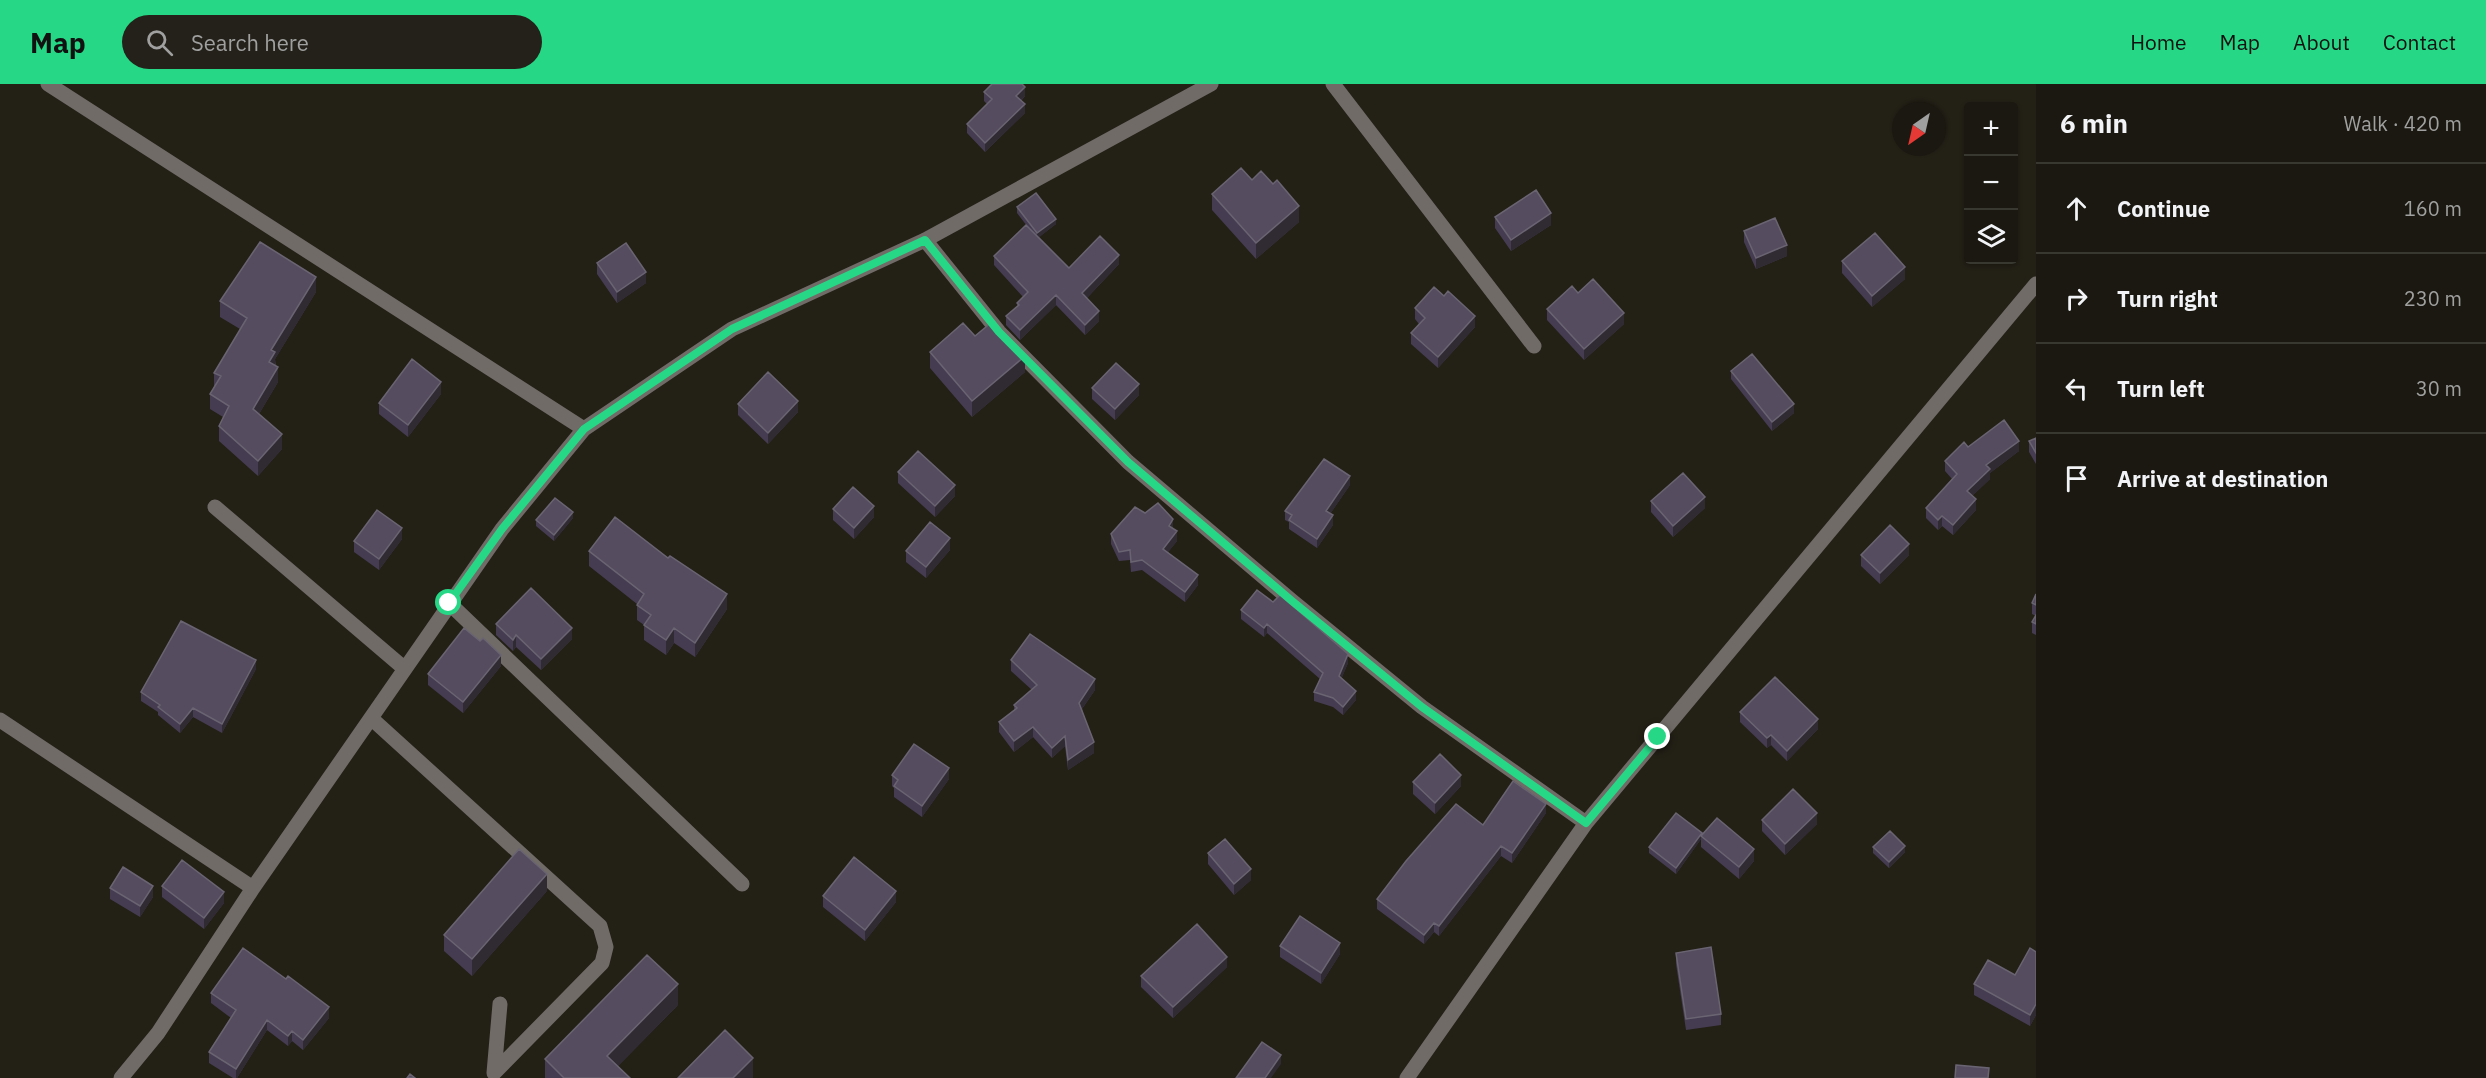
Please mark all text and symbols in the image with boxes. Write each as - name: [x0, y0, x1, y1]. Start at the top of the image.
- search box: [122, 15, 542, 69]
- text: Map: [30, 24, 86, 61]
- icon: search: [143, 26, 176, 59]
- text: Search here: [191, 28, 309, 57]
- text: Home: [2130, 28, 2187, 56]
- text: Map: [2220, 28, 2260, 56]
- text: About: [2293, 28, 2350, 56]
- text: Contact: [2383, 28, 2456, 56]
- north arrow: [1892, 102, 1946, 156]
- map controls: [1964, 102, 2018, 264]
- button: +: [1964, 102, 2018, 156]
- text: 6 min: [2060, 106, 2128, 140]
- text: Walk · 420 m: [2344, 110, 2462, 137]
- button: −: [1964, 156, 2018, 210]
- icon: ahead: [2060, 192, 2093, 225]
- text: Continue: [2117, 194, 2210, 223]
- text: 160 m: [2404, 195, 2462, 222]
- button: layers: [1964, 210, 2018, 264]
- icon: right: [2060, 282, 2093, 315]
- text: Turn right: [2117, 284, 2218, 313]
- text: 230 m: [2404, 285, 2462, 312]
- icon: left: [2060, 372, 2093, 405]
- text: Turn left: [2117, 374, 2205, 403]
- text: 30 m: [2416, 375, 2462, 402]
- icon: arrive: [2060, 462, 2093, 495]
- text: Arrive at destination: [2117, 464, 2328, 493]
- route start: [435, 589, 461, 615]
- route end: [1644, 723, 1670, 749]

